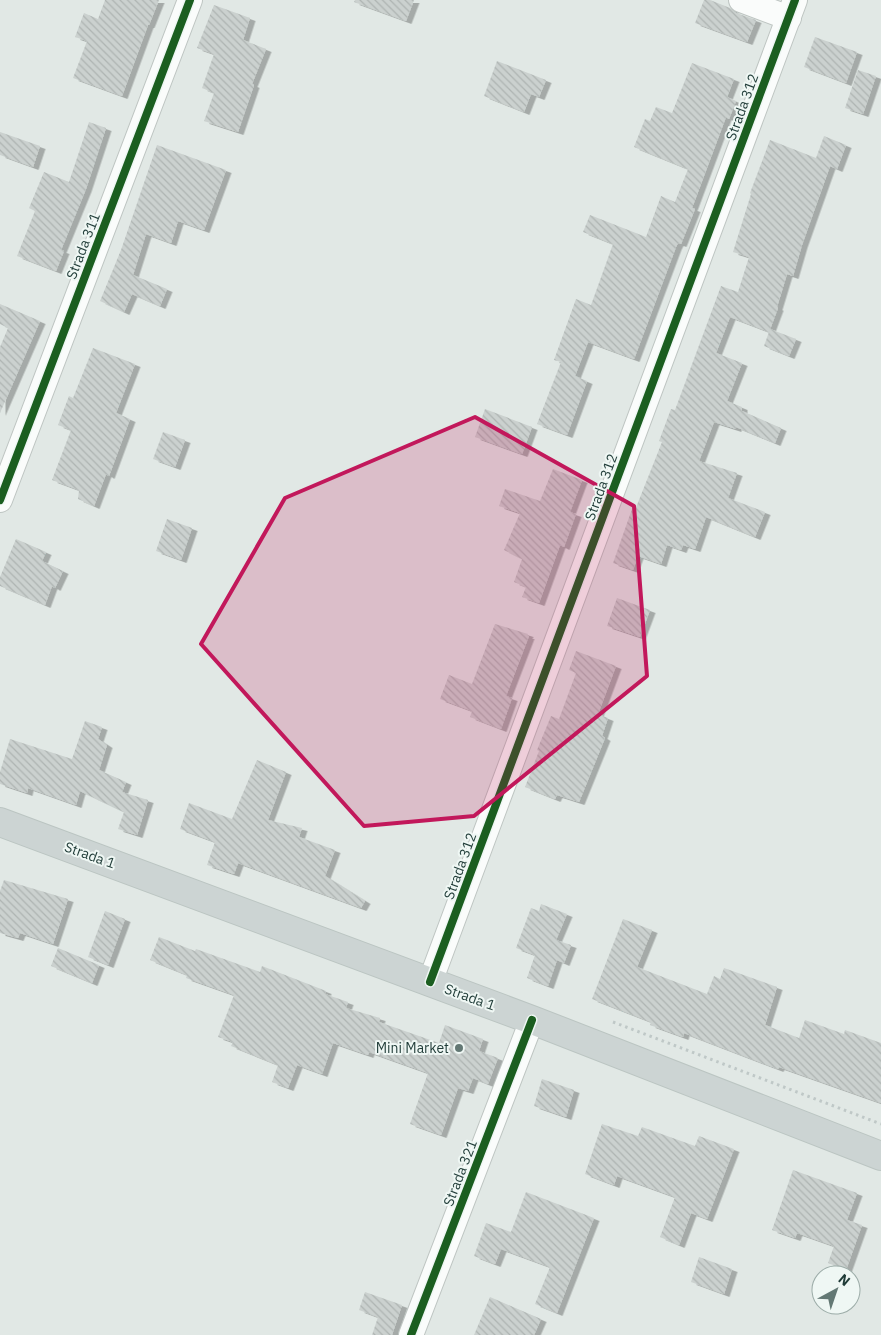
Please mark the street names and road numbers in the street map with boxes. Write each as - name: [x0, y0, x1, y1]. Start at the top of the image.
- street label: Strada 312: [722, 71, 762, 143]
- street label: Strada 311: [62, 210, 104, 282]
- street label: Strada 312: [581, 451, 621, 523]
- street label: Strada 312: [440, 830, 480, 902]
- street label: Strada 1: [62, 837, 118, 873]
- street label: Strada 1: [442, 979, 498, 1015]
- street label: Strada 321: [439, 1137, 481, 1209]

